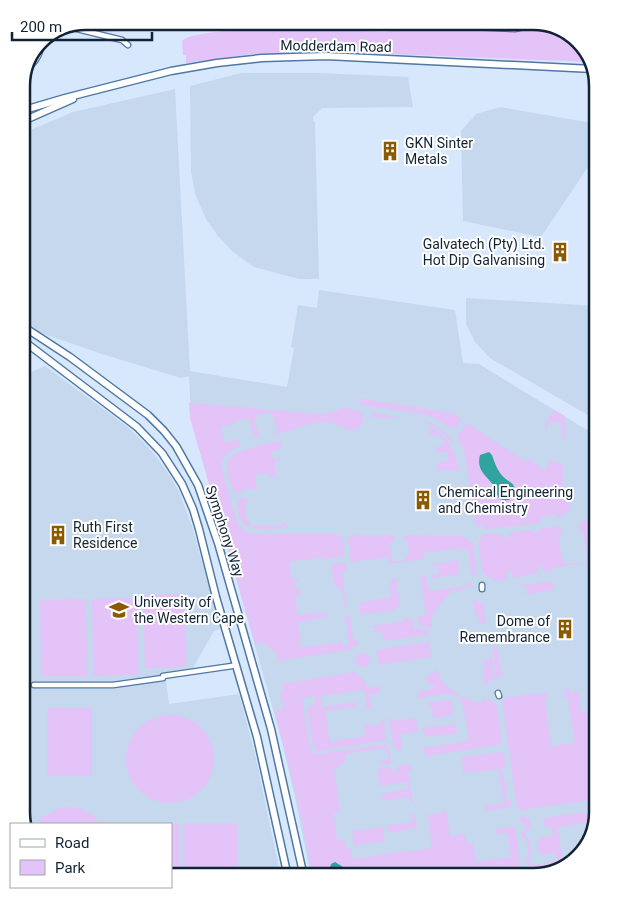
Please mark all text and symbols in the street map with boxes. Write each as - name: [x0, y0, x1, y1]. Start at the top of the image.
- scale bar: [12, 10, 152, 42]
- text: 200 m: [20, 18, 62, 36]
- street label: Modderdam Road: [280, 37, 392, 55]
- place label: GKN Sinter Metals: [405, 135, 473, 167]
- building icon: GKN Sinter Metals: [379, 140, 401, 162]
- place label: Galvatech (Pty) Ltd. Hot Dip Galvanising: [423, 236, 545, 268]
- building icon: Galvatech (Pty) Ltd. Hot Dip Galvanising: [549, 241, 571, 263]
- street label: Symphony Way: [203, 483, 247, 579]
- place label: Chemical Engineering and Chemistry: [438, 484, 573, 516]
- building icon: Chemical Engineering and Chemistry: [412, 489, 434, 511]
- place label: Ruth First Residence: [73, 519, 137, 551]
- building icon: Ruth First Residence: [47, 524, 69, 546]
- place label: University of the Western Cape: [134, 594, 244, 626]
- school or university icon: University of the Western Cape: [108, 599, 130, 621]
- place label: Dome of Remembrance: [460, 613, 550, 645]
- building icon: Dome of Remembrance: [554, 618, 576, 640]
- legend: [10, 823, 172, 888]
- text: Road: [55, 834, 89, 852]
- text: Park: [55, 859, 86, 877]

